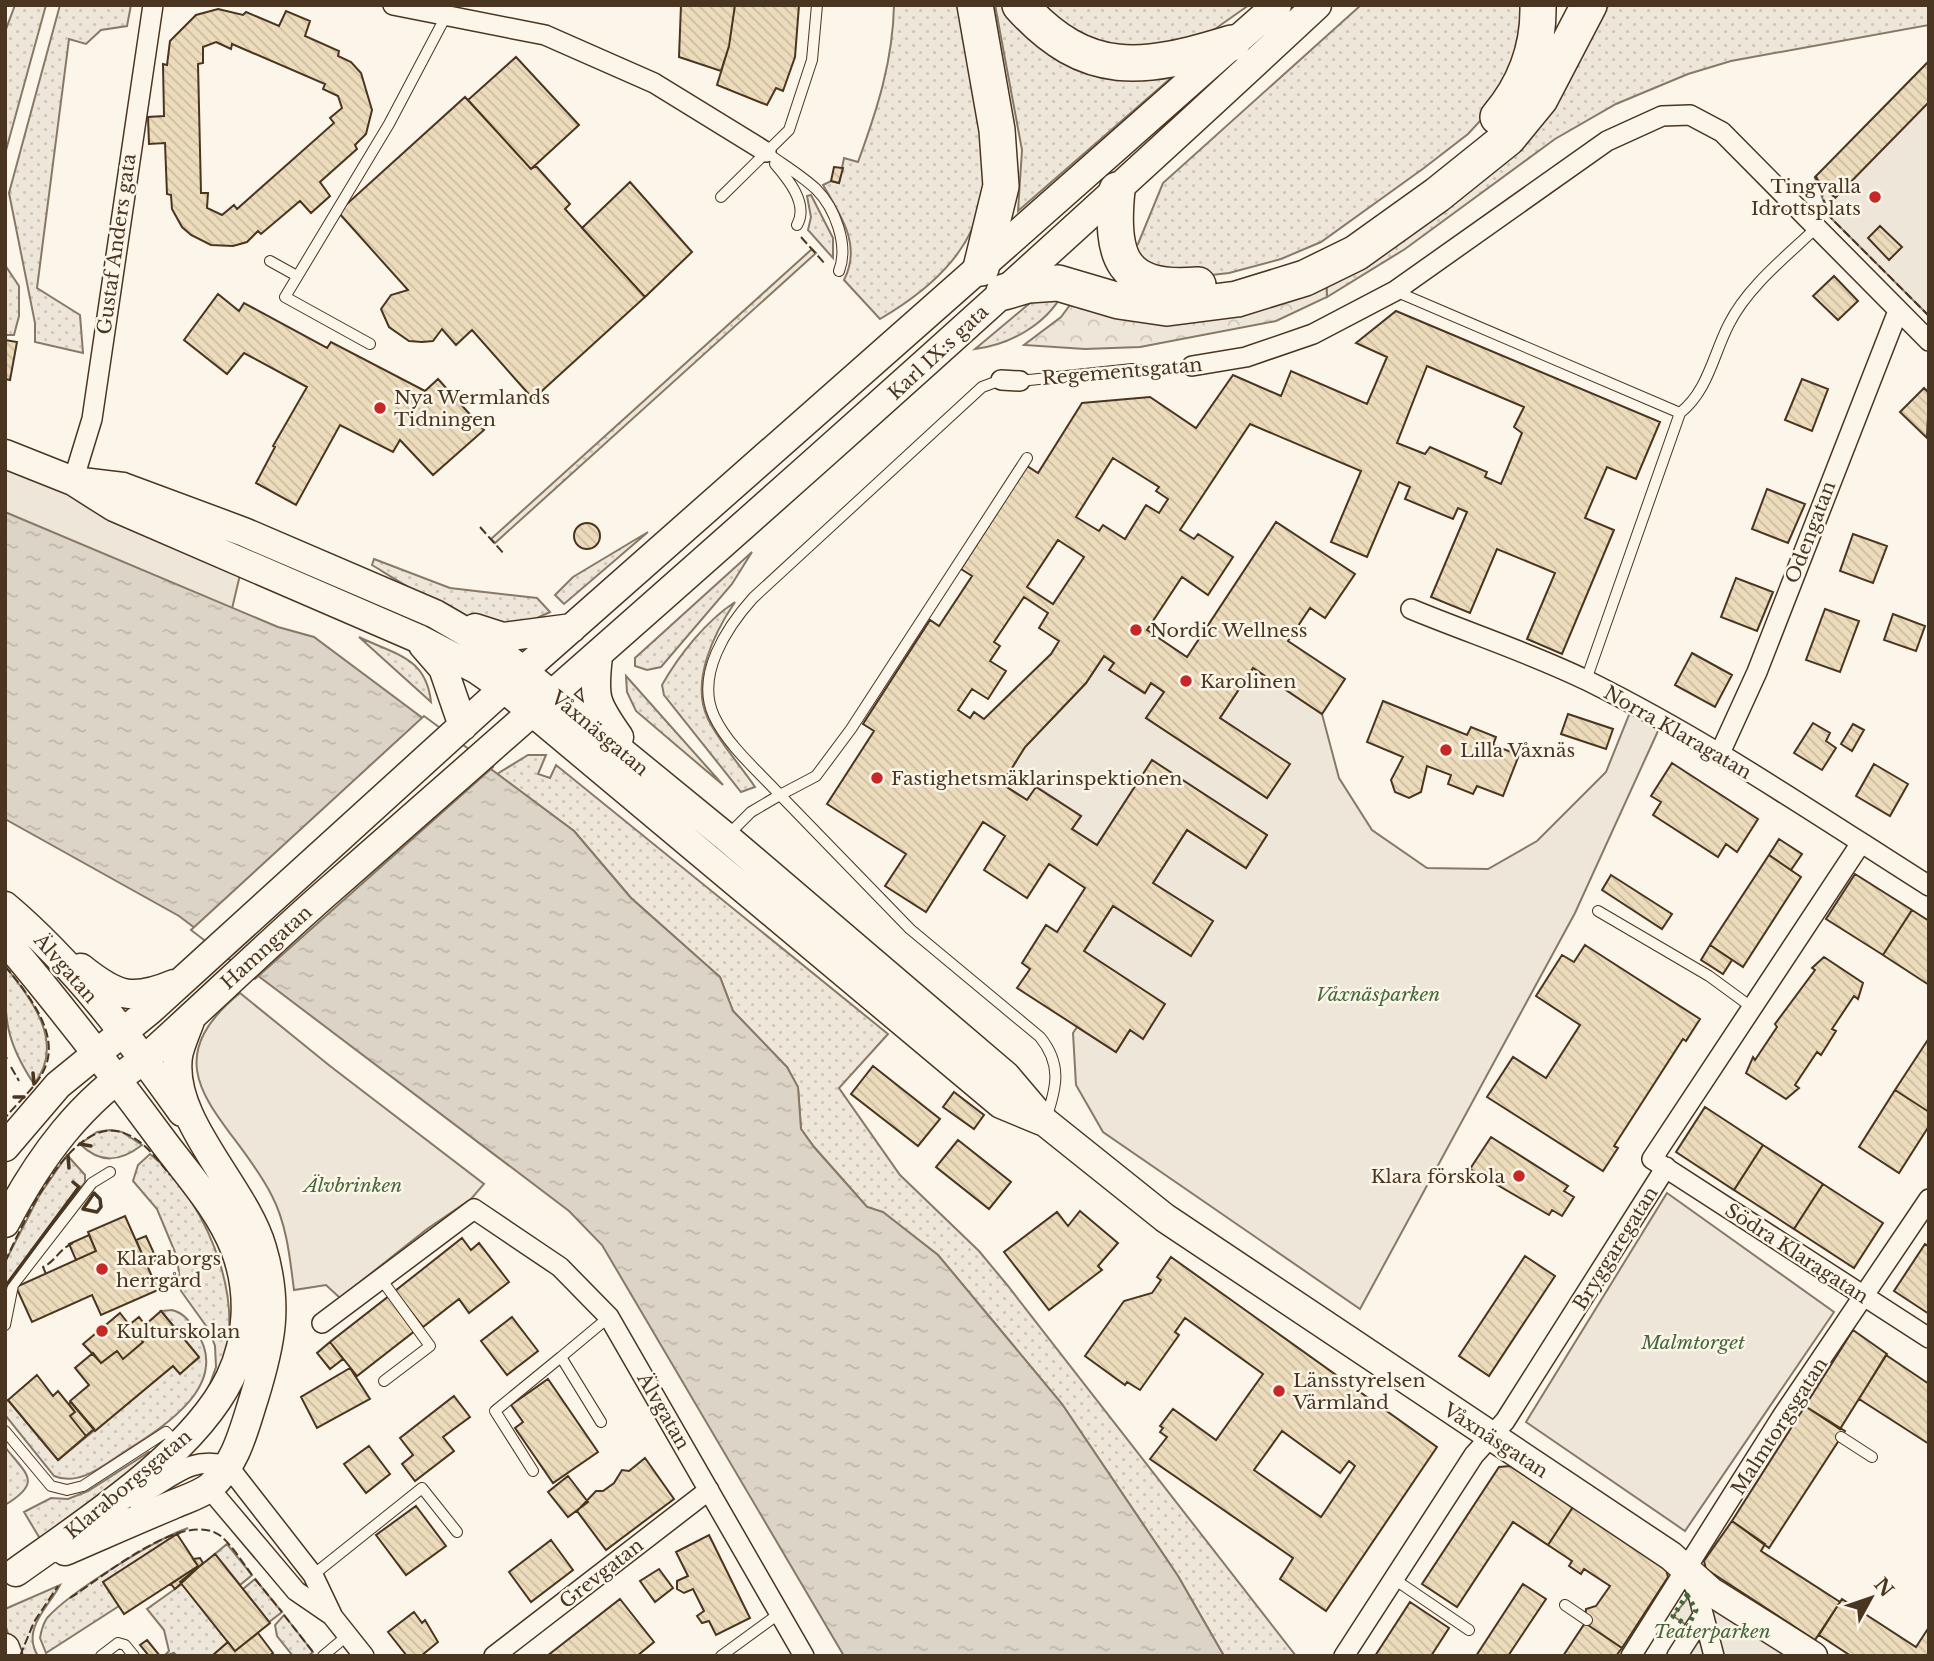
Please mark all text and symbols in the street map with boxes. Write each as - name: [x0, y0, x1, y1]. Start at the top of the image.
- street label: Gustaf Anders gata: [92, 152, 141, 336]
- place label: Tingvalla Idrottsplats: [1751, 175, 1861, 220]
- marker: Tingvalla Idrottsplats: [1867, 189, 1883, 205]
- street label: Karl IX:s gata: [883, 300, 994, 405]
- street label: Regementsgatan: [1041, 353, 1203, 390]
- place label: Nya Wermlands Tidningen: [394, 386, 550, 431]
- marker: Nya Wermlands Tidningen: [372, 400, 388, 416]
- street label: Odengatan: [1780, 478, 1840, 586]
- place label: Nordic Wellness: [1150, 619, 1307, 642]
- marker: Nordic Wellness: [1128, 622, 1144, 638]
- place label: Karolinen: [1200, 670, 1296, 693]
- marker: Karolinen: [1178, 673, 1194, 689]
- street label: Norra Klaragatan: [1600, 681, 1756, 784]
- street label: Våxnäsgatan: [546, 685, 653, 781]
- place label: Lilla Våxnäs: [1460, 739, 1575, 762]
- marker: Lilla Våxnäs: [1438, 742, 1454, 758]
- place label: Fastighetsmäklarinspektionen: [891, 767, 1182, 790]
- marker: Fastighetsmäklarinspektionen: [869, 770, 885, 786]
- street label: Hamngatan: [216, 901, 316, 994]
- street label: Älvgatan: [29, 928, 102, 1008]
- park label: Våxnäsparken: [1316, 983, 1440, 1006]
- place label: Klara förskola: [1371, 1165, 1505, 1188]
- marker: Klara förskola: [1511, 1168, 1527, 1184]
- park label: Älvbrinken: [301, 1174, 402, 1197]
- street label: Bryggaregatan: [1568, 1182, 1663, 1314]
- street label: Södra Klaragatan: [1721, 1199, 1873, 1308]
- place label: Klaraborgs herrgård: [116, 1247, 221, 1292]
- marker: Klaraborgs herrgård: [94, 1261, 110, 1277]
- place label: Kulturskolan: [116, 1320, 240, 1343]
- marker: Kulturskolan: [94, 1323, 110, 1339]
- park label: Malmtorget: [1640, 1331, 1745, 1354]
- street label: Malmtorgsgatan: [1726, 1353, 1832, 1499]
- street label: Älvgatan: [632, 1368, 695, 1454]
- place label: Länsstyrelsen Värmland: [1292, 1369, 1426, 1414]
- marker: Länsstyrelsen Värmland: [1271, 1383, 1287, 1399]
- street label: Våxnäsgatan: [1438, 1398, 1552, 1483]
- street label: Klaraborgsgatan: [61, 1425, 196, 1544]
- street label: Grevgatan: [555, 1534, 648, 1613]
- north arrow: [1836, 1563, 1906, 1633]
- text: N: [1869, 1573, 1898, 1602]
- park label: Teaterparken: [1653, 1620, 1771, 1643]

